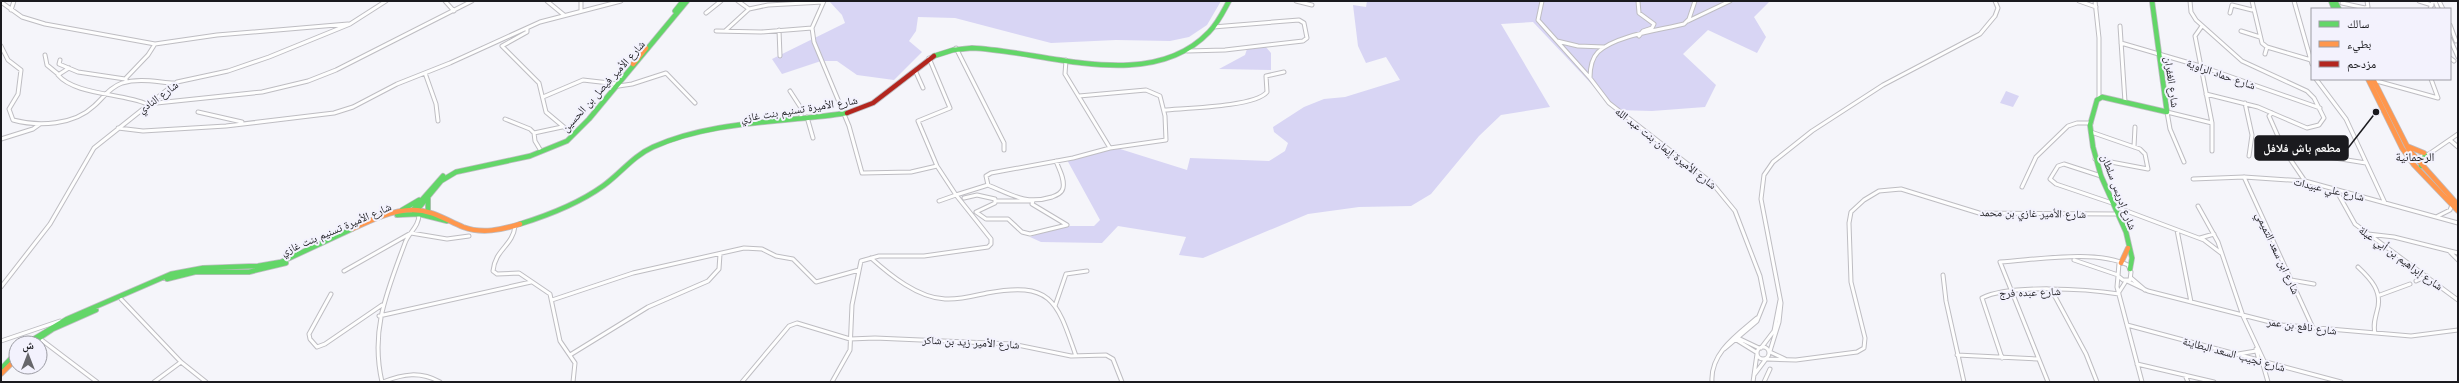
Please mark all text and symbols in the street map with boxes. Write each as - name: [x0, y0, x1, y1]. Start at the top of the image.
- legend: [2311, 8, 2451, 80]
- text: سالك: [2347, 16, 2369, 31]
- text: بطيء: [2347, 36, 2371, 54]
- street label: شارع الأمير فيصل بن الحسين: [558, 37, 648, 135]
- street label: شارع الغفران: [2161, 56, 2183, 108]
- street label: شارع حماد الراوية: [2185, 56, 2257, 92]
- text: مزدحم: [2347, 56, 2376, 72]
- street label: شارع النادي: [135, 78, 182, 118]
- street label: شارع الأميرة تسنيم بنت غازي: [739, 93, 859, 127]
- street label: شارع الأميرة إيمان بنت عبد الله: [1612, 104, 1720, 192]
- callout: مطعم باش فلافل: [2255, 136, 2348, 160]
- text: مطعم باش فلافل: [2263, 140, 2341, 156]
- district label: الرحمانية: [2396, 149, 2435, 164]
- street label: شارع إدريس سلطان: [2098, 152, 2140, 232]
- street label: شارع علي عبيدات: [2292, 174, 2366, 206]
- street label: شارع الأميرة تسنيم بنت غازي: [279, 199, 394, 260]
- street label: شارع الأمير غازي بن محمد: [1980, 205, 2086, 223]
- street label: شارع ابن سعد التميمي: [2251, 210, 2303, 297]
- street label: شارع إبراهيم بن أبي عبلة: [2355, 223, 2446, 295]
- street label: شارع عبده فرج: [1999, 284, 2061, 300]
- street label: شارع نافع بن عمر: [2265, 314, 2338, 338]
- street label: شارع الأمير زيد بن شاكر: [921, 332, 1020, 352]
- street label: شارع نجيب السعد البطاينة: [2181, 334, 2287, 374]
- north arrow: [8, 335, 48, 375]
- text: ش: [22, 338, 34, 353]

